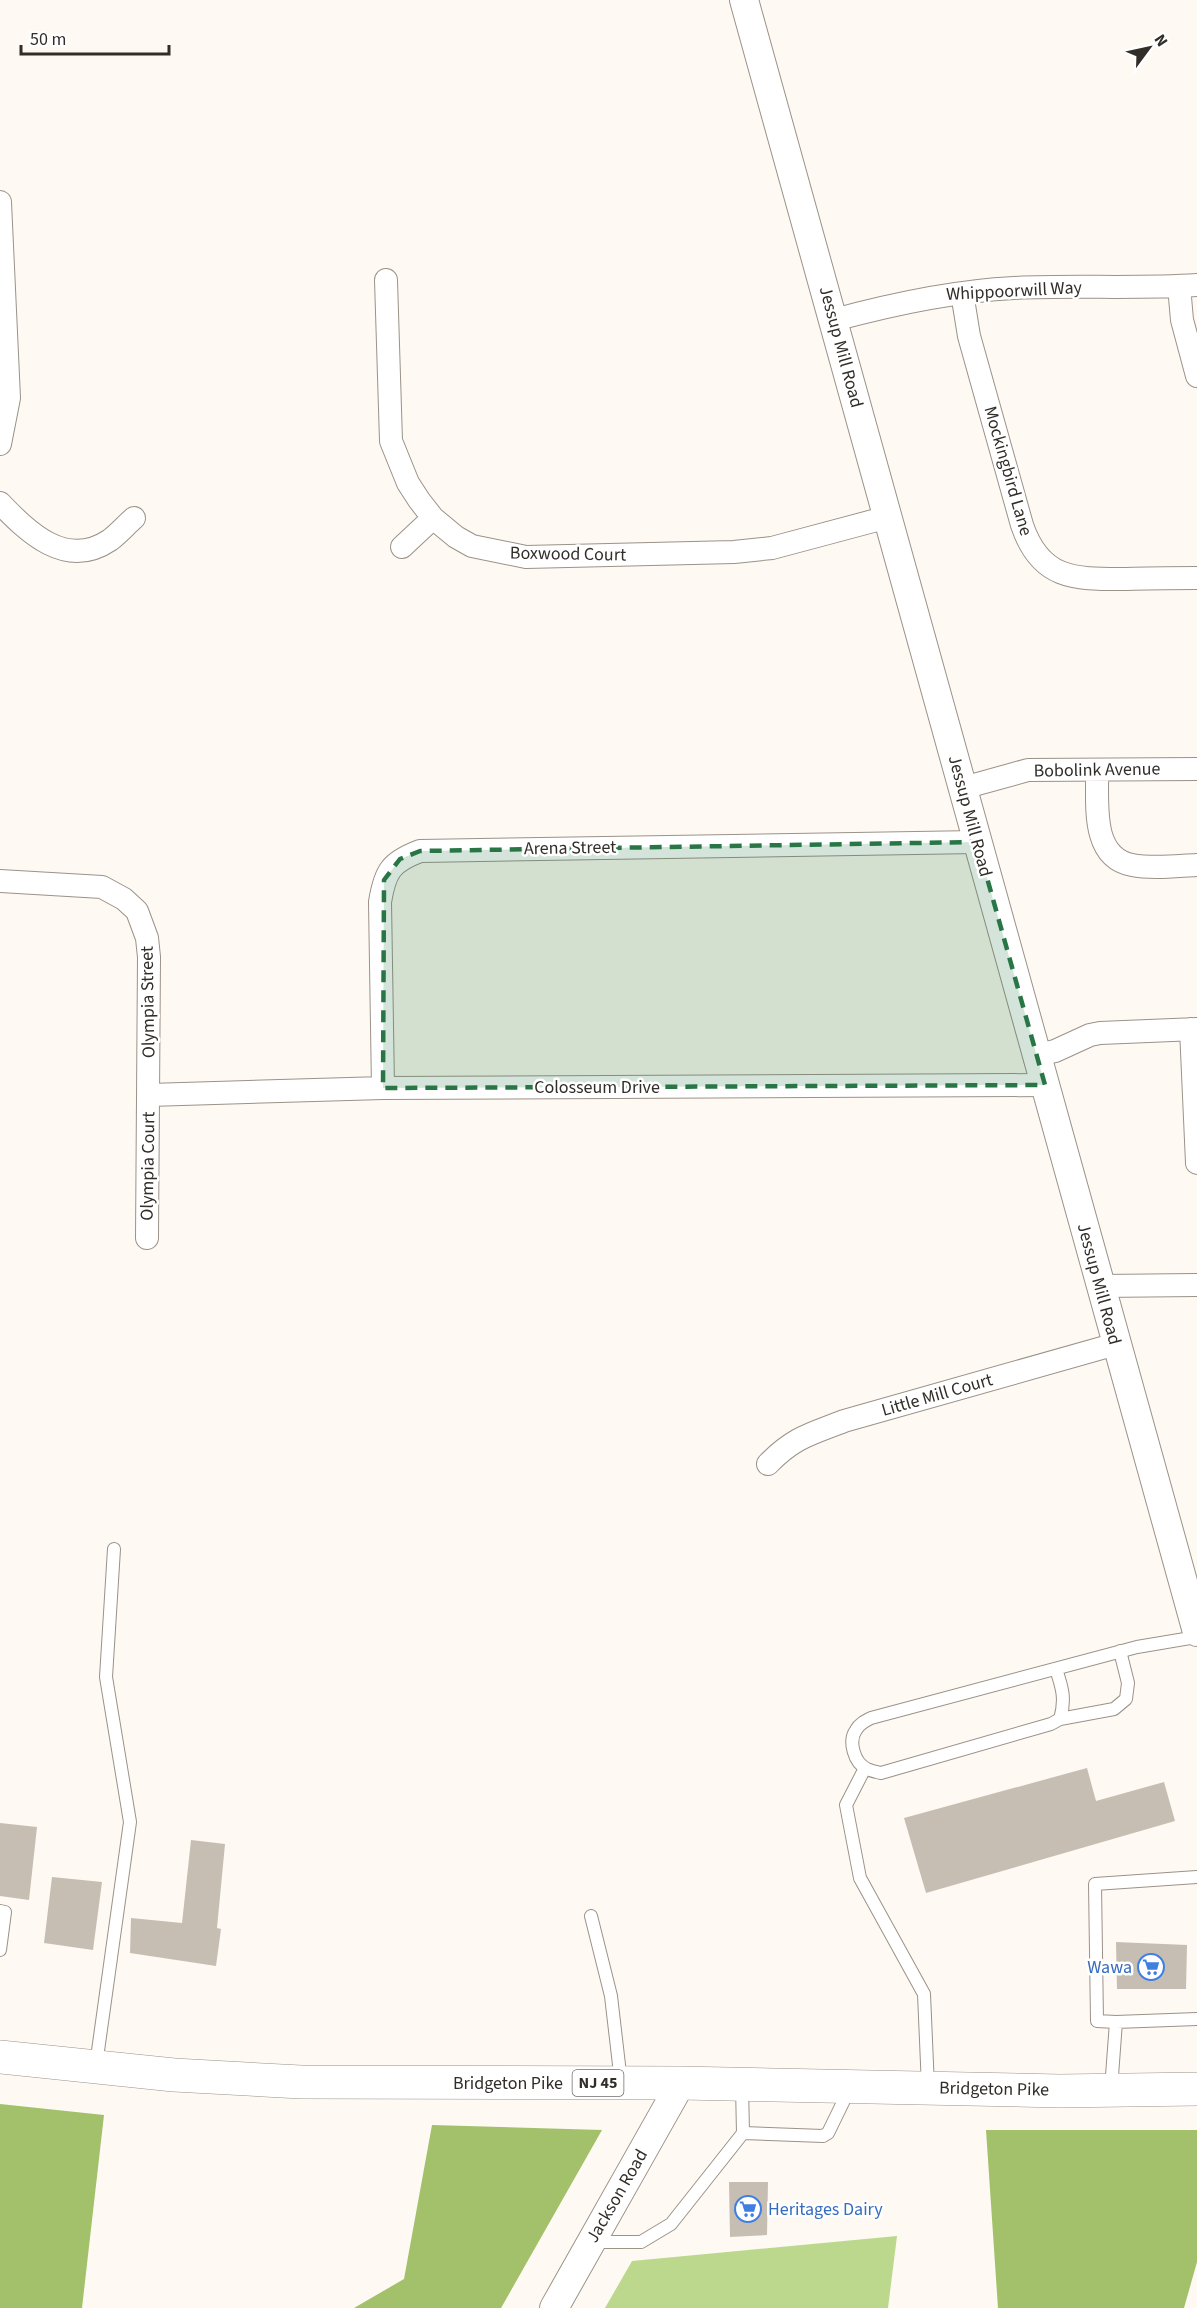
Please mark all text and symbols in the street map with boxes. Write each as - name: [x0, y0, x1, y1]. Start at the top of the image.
- scale bar: [21, 18, 170, 56]
- north arrow: [1119, 18, 1179, 78]
- text: 50 m: [30, 27, 66, 52]
- text: N: [1149, 30, 1173, 51]
- street label: Whippoorwill Way: [945, 275, 1083, 307]
- street label: Jessup Mill Road: [813, 283, 869, 411]
- street label: Mockingbird Lane: [978, 403, 1038, 539]
- street label: Boxwood Court: [510, 540, 626, 568]
- street label: Jessup Mill Road: [942, 752, 998, 880]
- street label: Bobolink Avenue: [1033, 756, 1161, 784]
- street label: Arena Street: [524, 835, 616, 861]
- street label: Olympia Street: [135, 946, 161, 1058]
- street label: Colosseum Drive: [534, 1075, 660, 1100]
- street label: Olympia Court: [135, 1111, 161, 1221]
- street label: Jessup Mill Road: [1071, 1220, 1127, 1348]
- street label: Little Mill Court: [878, 1367, 996, 1423]
- supermarket icon: Wawa: [1136, 1952, 1166, 1982]
- place label: Wawa: [1087, 1955, 1132, 1980]
- road number: NJ 45: [572, 2070, 624, 2096]
- street label: Bridgeton Pike: [453, 2071, 563, 2096]
- street label: Bridgeton Pike: [939, 2076, 1049, 2102]
- street label: Jackson Road: [580, 2145, 654, 2247]
- supermarket icon: Heritages Dairy: [733, 2194, 763, 2224]
- place label: Heritages Dairy: [768, 2197, 883, 2222]

